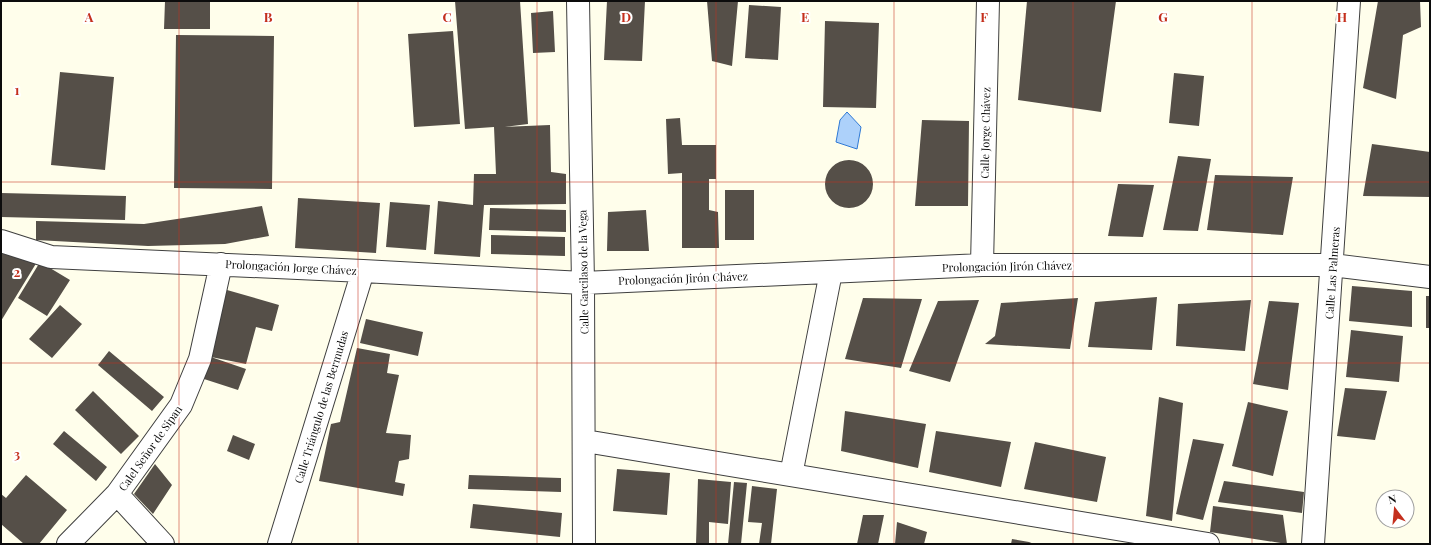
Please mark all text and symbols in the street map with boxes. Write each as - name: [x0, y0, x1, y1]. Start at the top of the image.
- text: A: [84, 8, 94, 25]
- text: B: [264, 8, 273, 25]
- text: C: [442, 8, 452, 25]
- text: D: [621, 8, 631, 25]
- text: E: [801, 8, 809, 25]
- text: F: [980, 8, 988, 25]
- text: G: [1158, 8, 1168, 25]
- text: H: [1337, 8, 1347, 25]
- text: 1: [15, 81, 20, 98]
- street label: Calle Jorge Chávez: [977, 87, 993, 179]
- street label: Calle Garcilaso de la Vega: [574, 209, 592, 334]
- street label: Calle Las Palmeras: [1321, 226, 1343, 320]
- street label: Prolongación Jorge Chávez: [225, 256, 357, 278]
- street label: Prolongación Jirón Chávez: [942, 257, 1072, 275]
- text: 2: [14, 263, 21, 280]
- street label: Prolongación Jirón Chávez: [618, 268, 748, 288]
- street label: Calle Triángulo de las Bermudas: [291, 329, 351, 485]
- street label: Calel Señor de Sipan: [115, 402, 185, 494]
- text: 3: [14, 445, 20, 462]
- north arrow: [1375, 489, 1415, 529]
- text: N: [1386, 491, 1398, 507]

